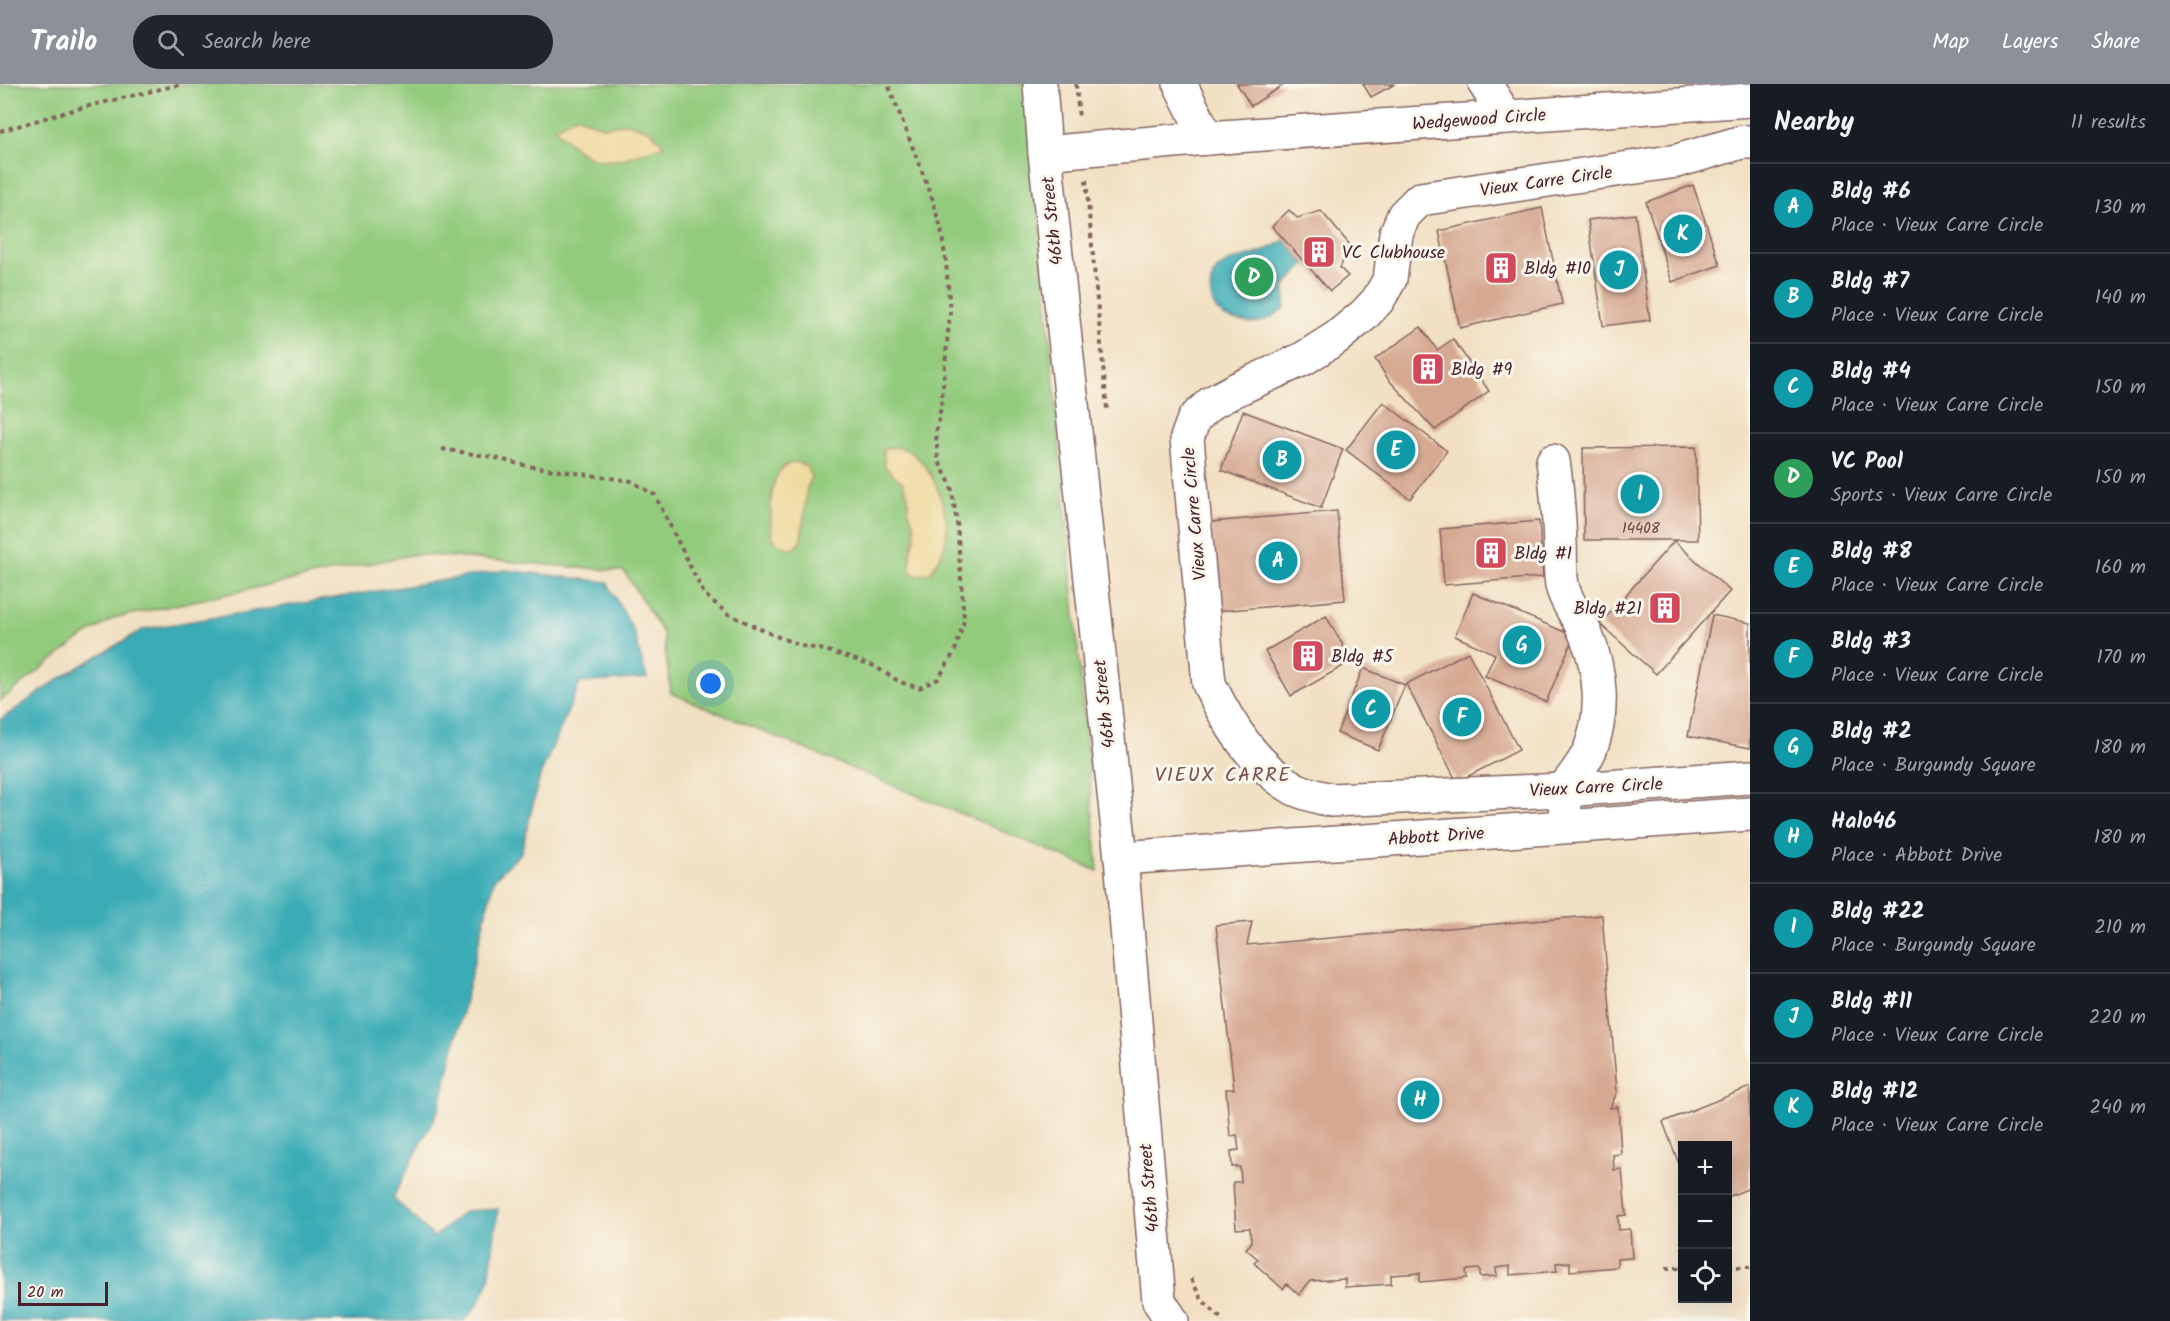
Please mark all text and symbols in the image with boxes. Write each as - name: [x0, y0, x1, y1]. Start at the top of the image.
- search box: [133, 15, 553, 69]
- text: Trailo: [30, 20, 97, 65]
- text: Search here: [202, 25, 311, 60]
- icon: search: [154, 26, 187, 59]
- text: Map: [1932, 26, 1969, 59]
- text: Layers: [2002, 26, 2058, 59]
- text: Share: [2091, 26, 2140, 59]
- street label: Wedgewood Circle: [1411, 101, 1547, 140]
- text: Nearby: [1774, 102, 1854, 144]
- text: 11 results: [2071, 107, 2146, 139]
- street label: Vieux Carre Circle: [1478, 159, 1614, 206]
- street label: 46th Street: [1034, 174, 1073, 267]
- text: Bldg #6: [1831, 175, 1911, 210]
- text: A: [1787, 192, 1800, 224]
- text: 130 m: [2094, 192, 2146, 224]
- text: Place · Vieux Carre Circle: [1831, 210, 2043, 242]
- pin: K: [1664, 212, 1702, 256]
- building icon: VC Clubhouse: [1301, 234, 1337, 270]
- place label: VC Clubhouse: [1342, 239, 1445, 268]
- pin: J: [1600, 248, 1638, 292]
- building icon: Bldg #10: [1483, 250, 1519, 286]
- pin: D: [1234, 254, 1274, 300]
- place label: Bldg #10: [1524, 255, 1591, 284]
- text: Bldg #7: [1831, 265, 1909, 300]
- text: B: [1787, 282, 1800, 314]
- text: 140 m: [2095, 282, 2146, 314]
- text: Place · Vieux Carre Circle: [1831, 300, 2043, 332]
- building icon: Bldg #9: [1410, 351, 1446, 387]
- text: Bldg #4: [1831, 355, 1911, 390]
- place label: Bldg #9: [1451, 356, 1512, 385]
- text: C: [1787, 372, 1800, 404]
- text: 150 m: [2095, 372, 2146, 404]
- text: Place · Vieux Carre Circle: [1831, 390, 2043, 422]
- pin: E: [1376, 428, 1416, 472]
- pin: B: [1262, 438, 1302, 482]
- text: VC Pool: [1831, 445, 1903, 480]
- street label: Vieux Carre Circle: [1175, 446, 1216, 582]
- text: D: [1787, 462, 1800, 494]
- text: 150 m: [2095, 462, 2146, 494]
- pin: I: [1620, 472, 1660, 516]
- text: Sports · Vieux Carre Circle: [1831, 480, 2052, 512]
- house number: 14408: [1622, 517, 1661, 541]
- building icon: Bldg #1: [1473, 535, 1509, 571]
- text: Bldg #8: [1831, 535, 1912, 570]
- pin: A: [1258, 538, 1298, 584]
- place label: Bldg #1: [1514, 540, 1572, 569]
- text: E: [1788, 552, 1799, 584]
- text: 160 m: [2095, 552, 2146, 584]
- text: Place · Vieux Carre Circle: [1831, 570, 2043, 602]
- building icon: Bldg #21: [1647, 590, 1683, 626]
- place label: Bldg #21: [1573, 595, 1642, 624]
- pin: G: [1502, 622, 1541, 668]
- text: Bldg #3: [1831, 625, 1911, 660]
- building icon: Bldg #5: [1290, 638, 1326, 674]
- text: F: [1788, 642, 1799, 674]
- text: 170 m: [2097, 642, 2146, 674]
- place label: Bldg #5: [1331, 643, 1394, 672]
- street label: 46th Street: [1086, 657, 1125, 750]
- text: Place · Vieux Carre Circle: [1831, 660, 2043, 692]
- your location: [696, 669, 725, 698]
- pin: C: [1352, 686, 1390, 732]
- pin: F: [1442, 694, 1482, 740]
- text: Bldg #2: [1831, 715, 1911, 750]
- text: G: [1788, 732, 1799, 764]
- text: 180 m: [2094, 732, 2146, 764]
- text: Place · Burgundy Square: [1831, 750, 2036, 782]
- district label: VIEUX CARRE: [1155, 760, 1291, 792]
- street label: Vieux Carre Circle: [1529, 771, 1664, 806]
- text: Halo46: [1831, 805, 1896, 840]
- street label: Abbott Drive: [1387, 820, 1485, 855]
- text: H: [1787, 822, 1800, 854]
- text: 180 m: [2094, 822, 2146, 854]
- text: Place · Abbott Drive: [1831, 840, 2002, 872]
- text: Bldg #22: [1831, 895, 1924, 930]
- text: I: [1790, 912, 1797, 944]
- text: 210 m: [2094, 912, 2146, 944]
- text: Place · Burgundy Square: [1831, 930, 2036, 962]
- text: Bldg #11: [1831, 985, 1912, 1020]
- text: J: [1789, 1002, 1798, 1034]
- text: 220 m: [2089, 1002, 2146, 1034]
- text: Place · Vieux Carre Circle: [1831, 1020, 2043, 1052]
- text: Bldg #12: [1831, 1075, 1918, 1110]
- pin: H: [1400, 1078, 1440, 1122]
- text: K: [1787, 1092, 1800, 1124]
- text: 240 m: [2089, 1092, 2146, 1124]
- text: Place · Vieux Carre Circle: [1831, 1110, 2043, 1142]
- street label: 46th Street: [1132, 1141, 1169, 1234]
- map controls: [1678, 1141, 1732, 1303]
- button: +: [1678, 1141, 1732, 1195]
- button: −: [1678, 1195, 1732, 1249]
- button: locate: [1678, 1249, 1732, 1303]
- scale bar: [18, 1279, 108, 1306]
- text: 20 m: [27, 1280, 63, 1305]

